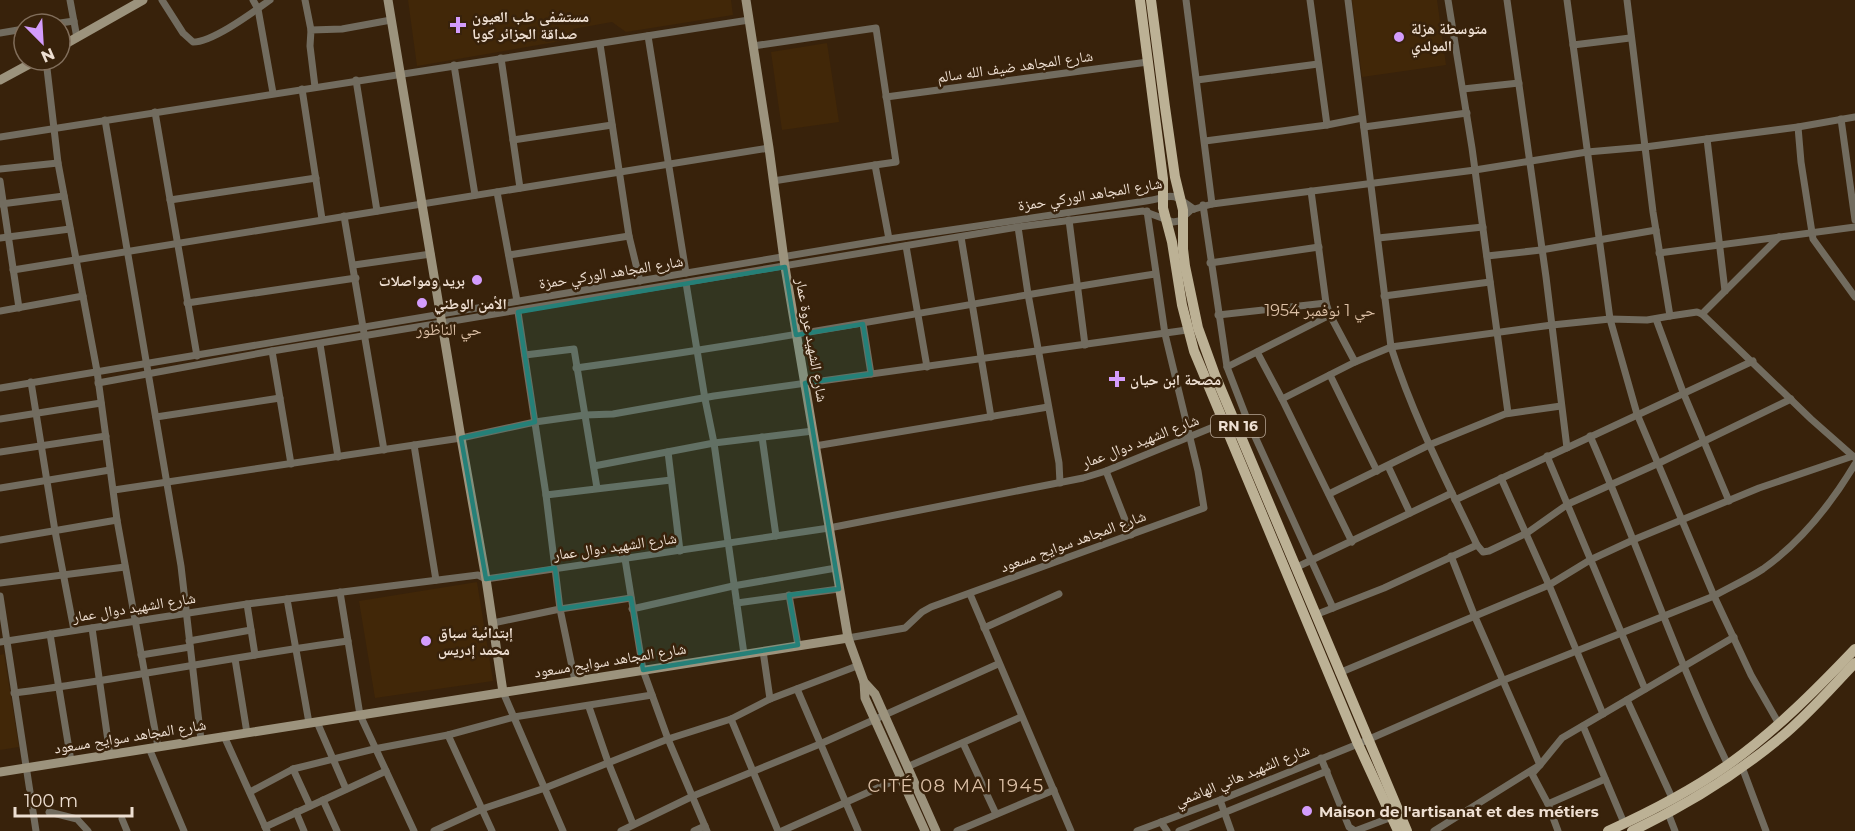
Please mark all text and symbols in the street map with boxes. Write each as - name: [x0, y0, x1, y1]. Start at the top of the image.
- place label: مستشفى طب العيون صداقة الجزائر كوبا: [472, 7, 589, 43]
- north arrow: [12, 12, 72, 72]
- marker: مستشفى طب العيون صداقة الجزائر كوبا: [449, 16, 467, 34]
- place label: متوسطة هزلة المولدي: [1411, 19, 1487, 57]
- marker: متوسطة هزلة المولدي: [1392, 30, 1406, 44]
- text: N: [38, 44, 58, 67]
- street label: شارع المجاهد ضيف الله سالم: [936, 46, 1094, 87]
- street label: شارع المجاهد الوركي حمزة: [1017, 173, 1164, 218]
- street label: شارع المجاهد الوركي حمزة: [538, 251, 685, 296]
- place label: بريد ومواصلات: [379, 271, 465, 290]
- marker: بريد ومواصلات: [470, 273, 484, 287]
- street label: شارع الشهيد عروة عمار: [791, 276, 832, 404]
- place label: الأمن الوطني: [434, 294, 507, 315]
- marker: الأمن الوطني: [415, 296, 429, 310]
- district label: حي 1 نوفمبر 1954: [1264, 301, 1376, 323]
- district label: حي الناظور: [415, 320, 482, 342]
- marker: مصحة ابن حيان: [1108, 370, 1126, 388]
- place label: مصحة ابن حيان: [1130, 370, 1221, 389]
- street label: شارع الشهيد دوال عمار: [1078, 410, 1202, 473]
- road number: RN 16: [1211, 415, 1265, 437]
- street label: شارع المجاهد سوايح مسعود: [998, 506, 1149, 577]
- street label: شارع الشهيد دوال عمار: [551, 528, 678, 565]
- street label: شارع الشهيد دوال عمار: [70, 588, 197, 627]
- place label: إبتدائية سباق محمد إدريس: [438, 623, 513, 659]
- marker: إبتدائية سباق محمد إدريس: [419, 634, 433, 648]
- street label: شارع المجاهد سوايح مسعود: [533, 639, 688, 682]
- street label: شارع المجاهد سوايح مسعود: [53, 715, 208, 758]
- street label: شارع الشهيد هاني الهاشمي: [1172, 739, 1313, 813]
- district label: CITÉ 08 MAI 1945: [867, 775, 1045, 797]
- scale bar: [15, 780, 132, 818]
- text: 100 m: [24, 790, 78, 812]
- place label: Maison de l'artisanat et des métiers: [1319, 802, 1599, 821]
- marker: Maison de l'artisanat et des métiers: [1300, 804, 1314, 818]

